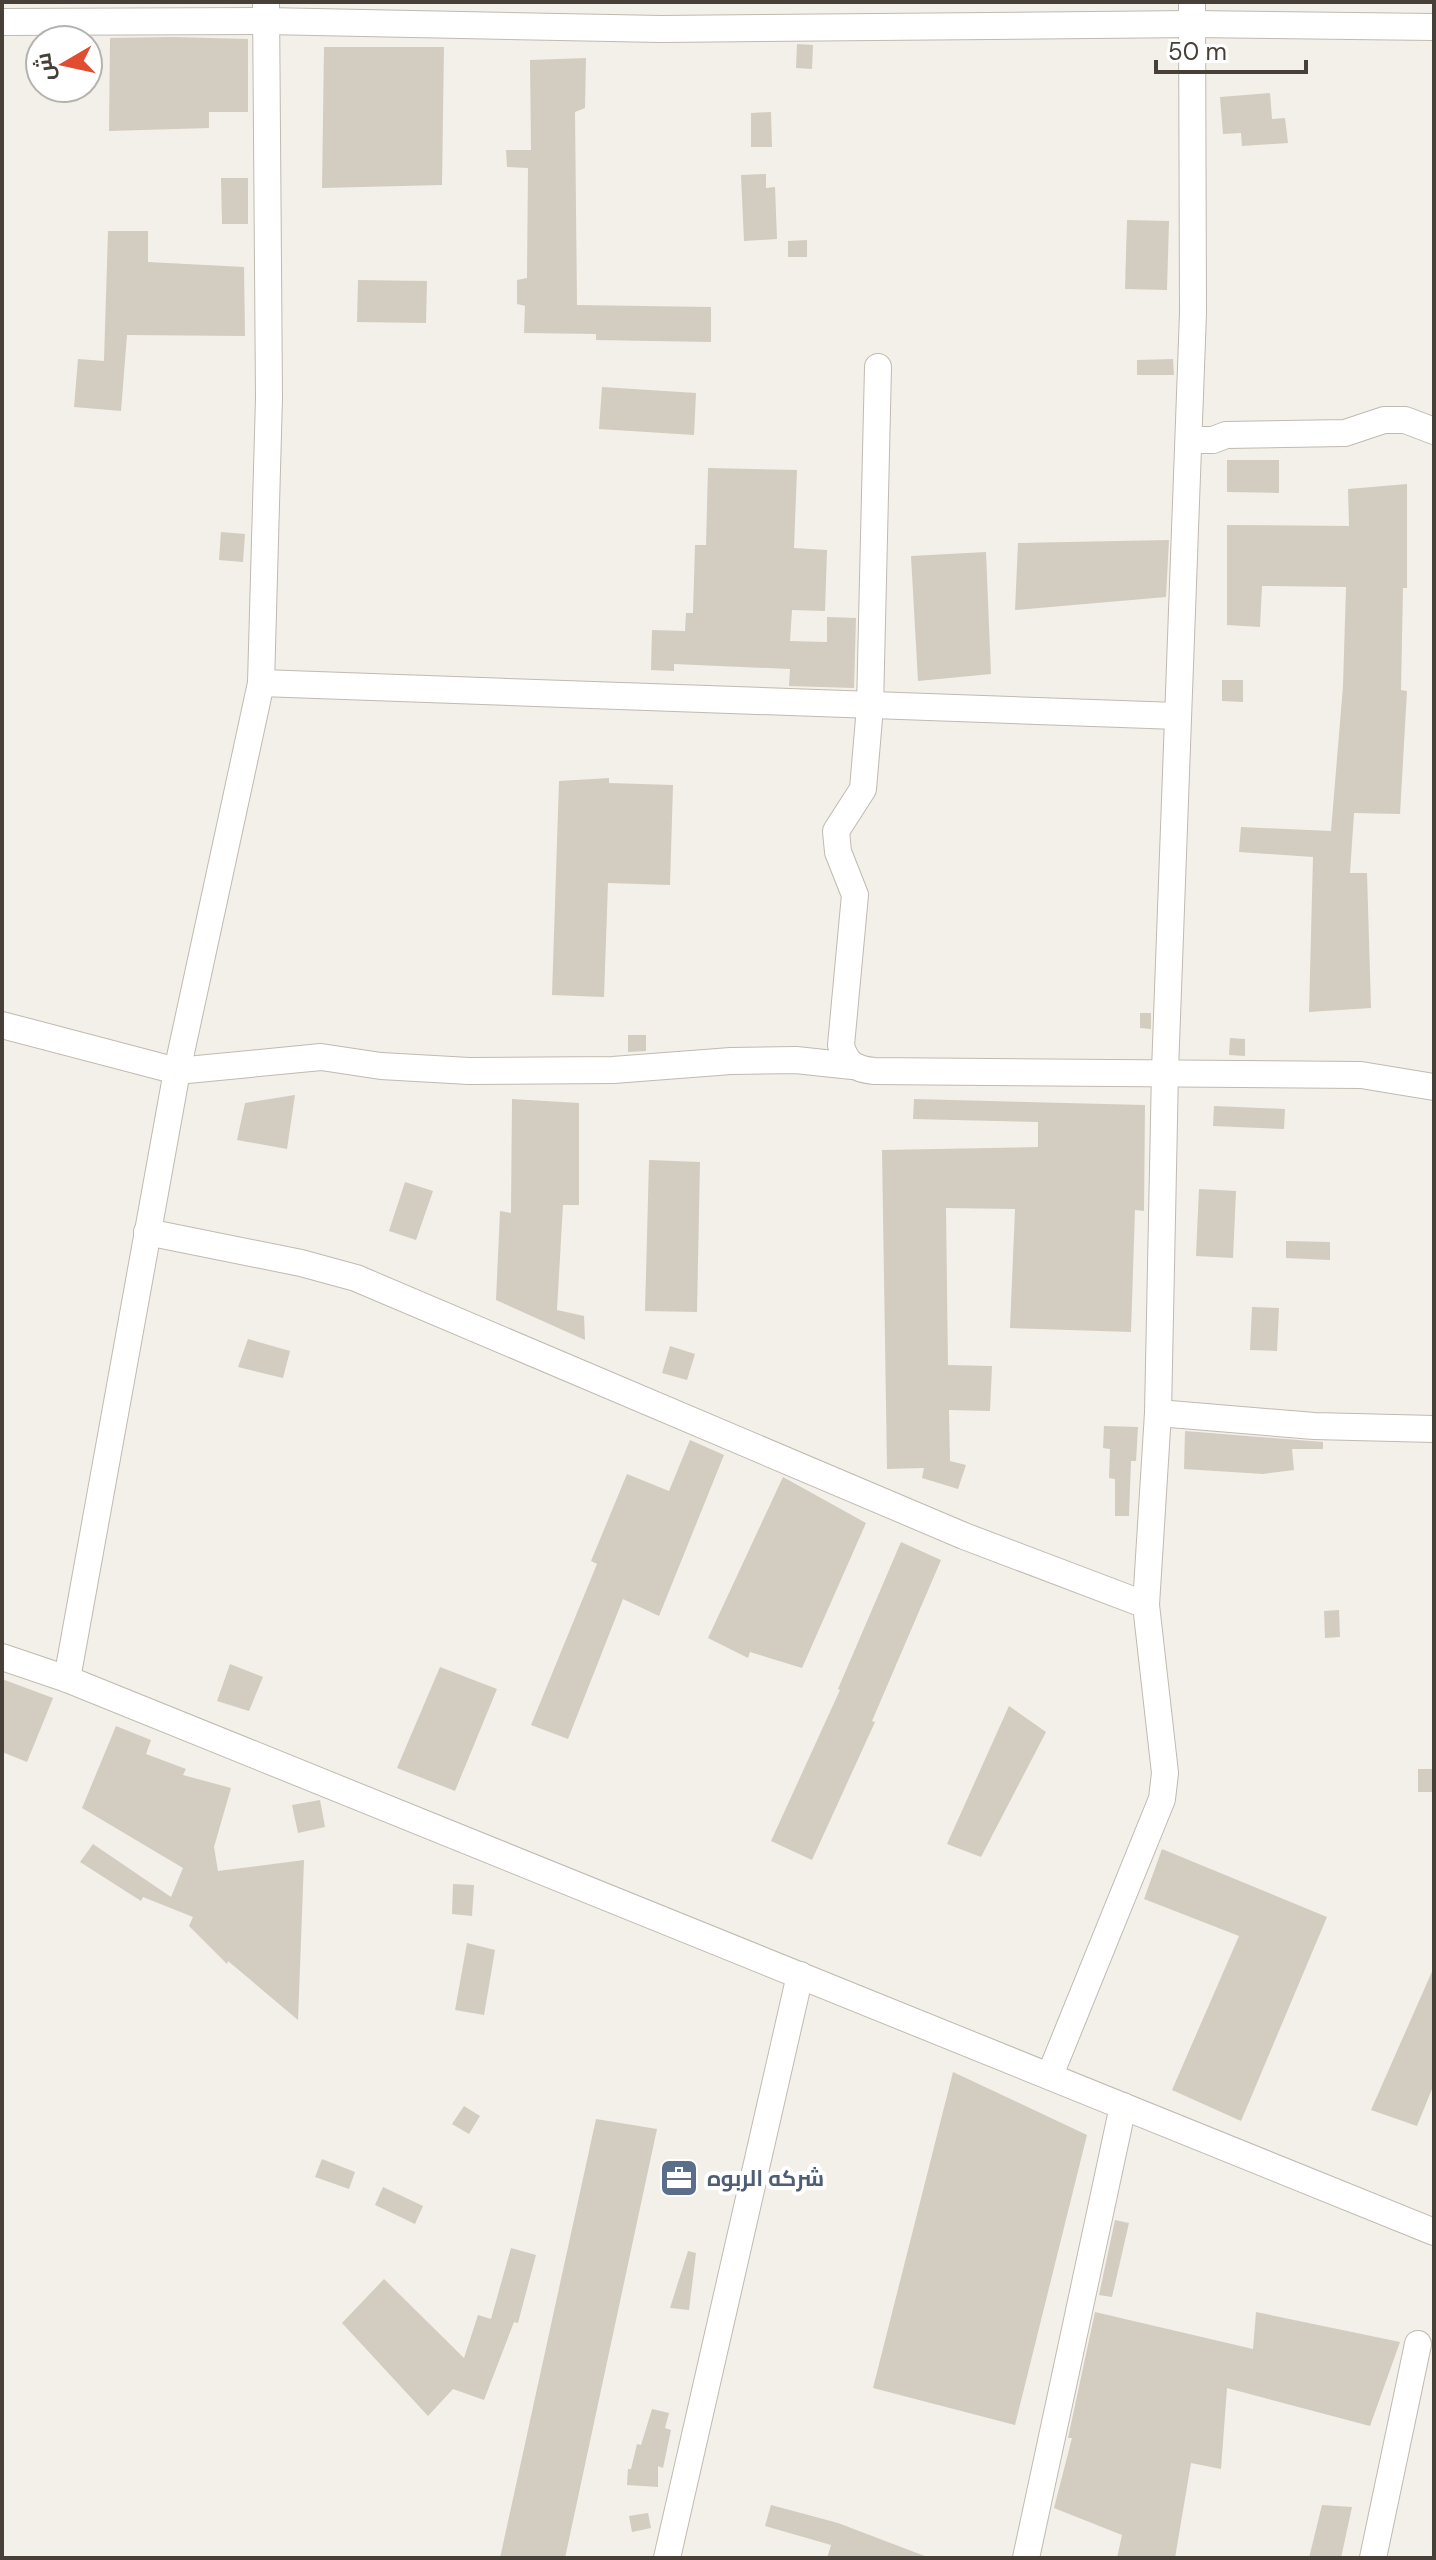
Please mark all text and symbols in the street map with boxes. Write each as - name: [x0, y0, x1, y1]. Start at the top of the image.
- north arrow: [24, 24, 104, 104]
- scale bar: [1156, 24, 1306, 74]
- text: 50 m: [1168, 36, 1227, 67]
- text: ش: [28, 51, 61, 83]
- office icon: شركه الربوه: [658, 2157, 700, 2199]
- place label: شركه الربوه: [707, 2164, 824, 2193]

